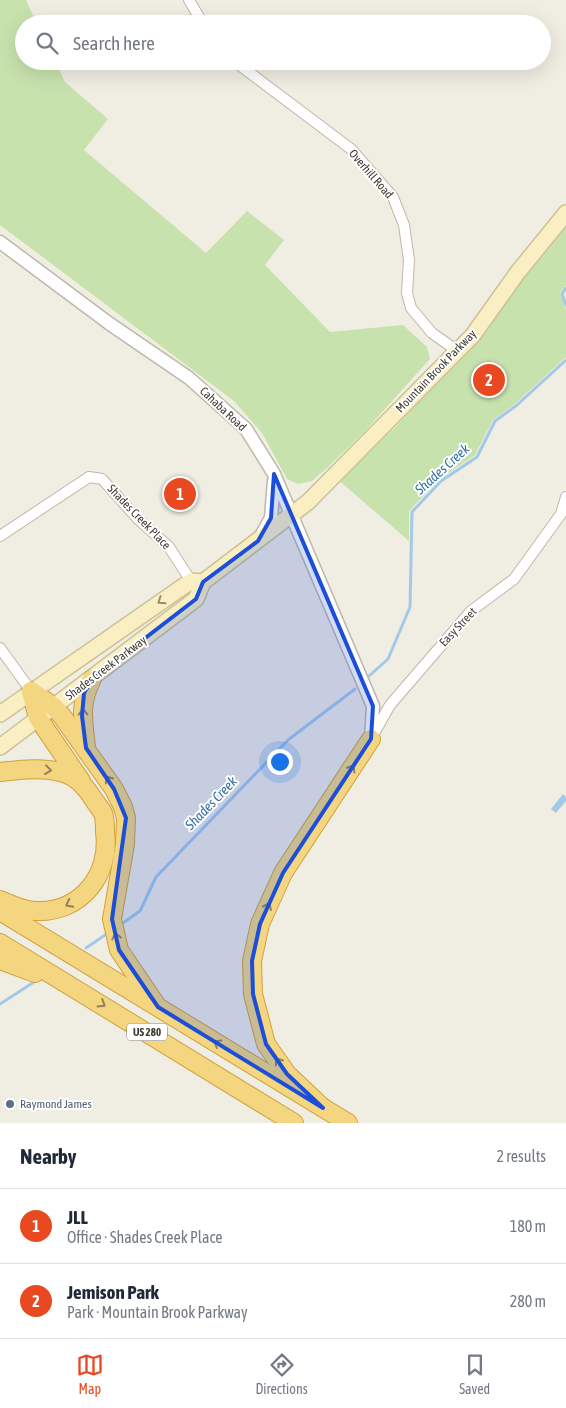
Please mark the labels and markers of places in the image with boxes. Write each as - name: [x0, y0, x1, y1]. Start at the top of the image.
- pin: 2: [473, 361, 505, 399]
- pin: 1: [164, 475, 196, 513]
- place label: Raymond James: [20, 1097, 92, 1111]
- marker: Raymond James: [4, 1098, 16, 1110]

